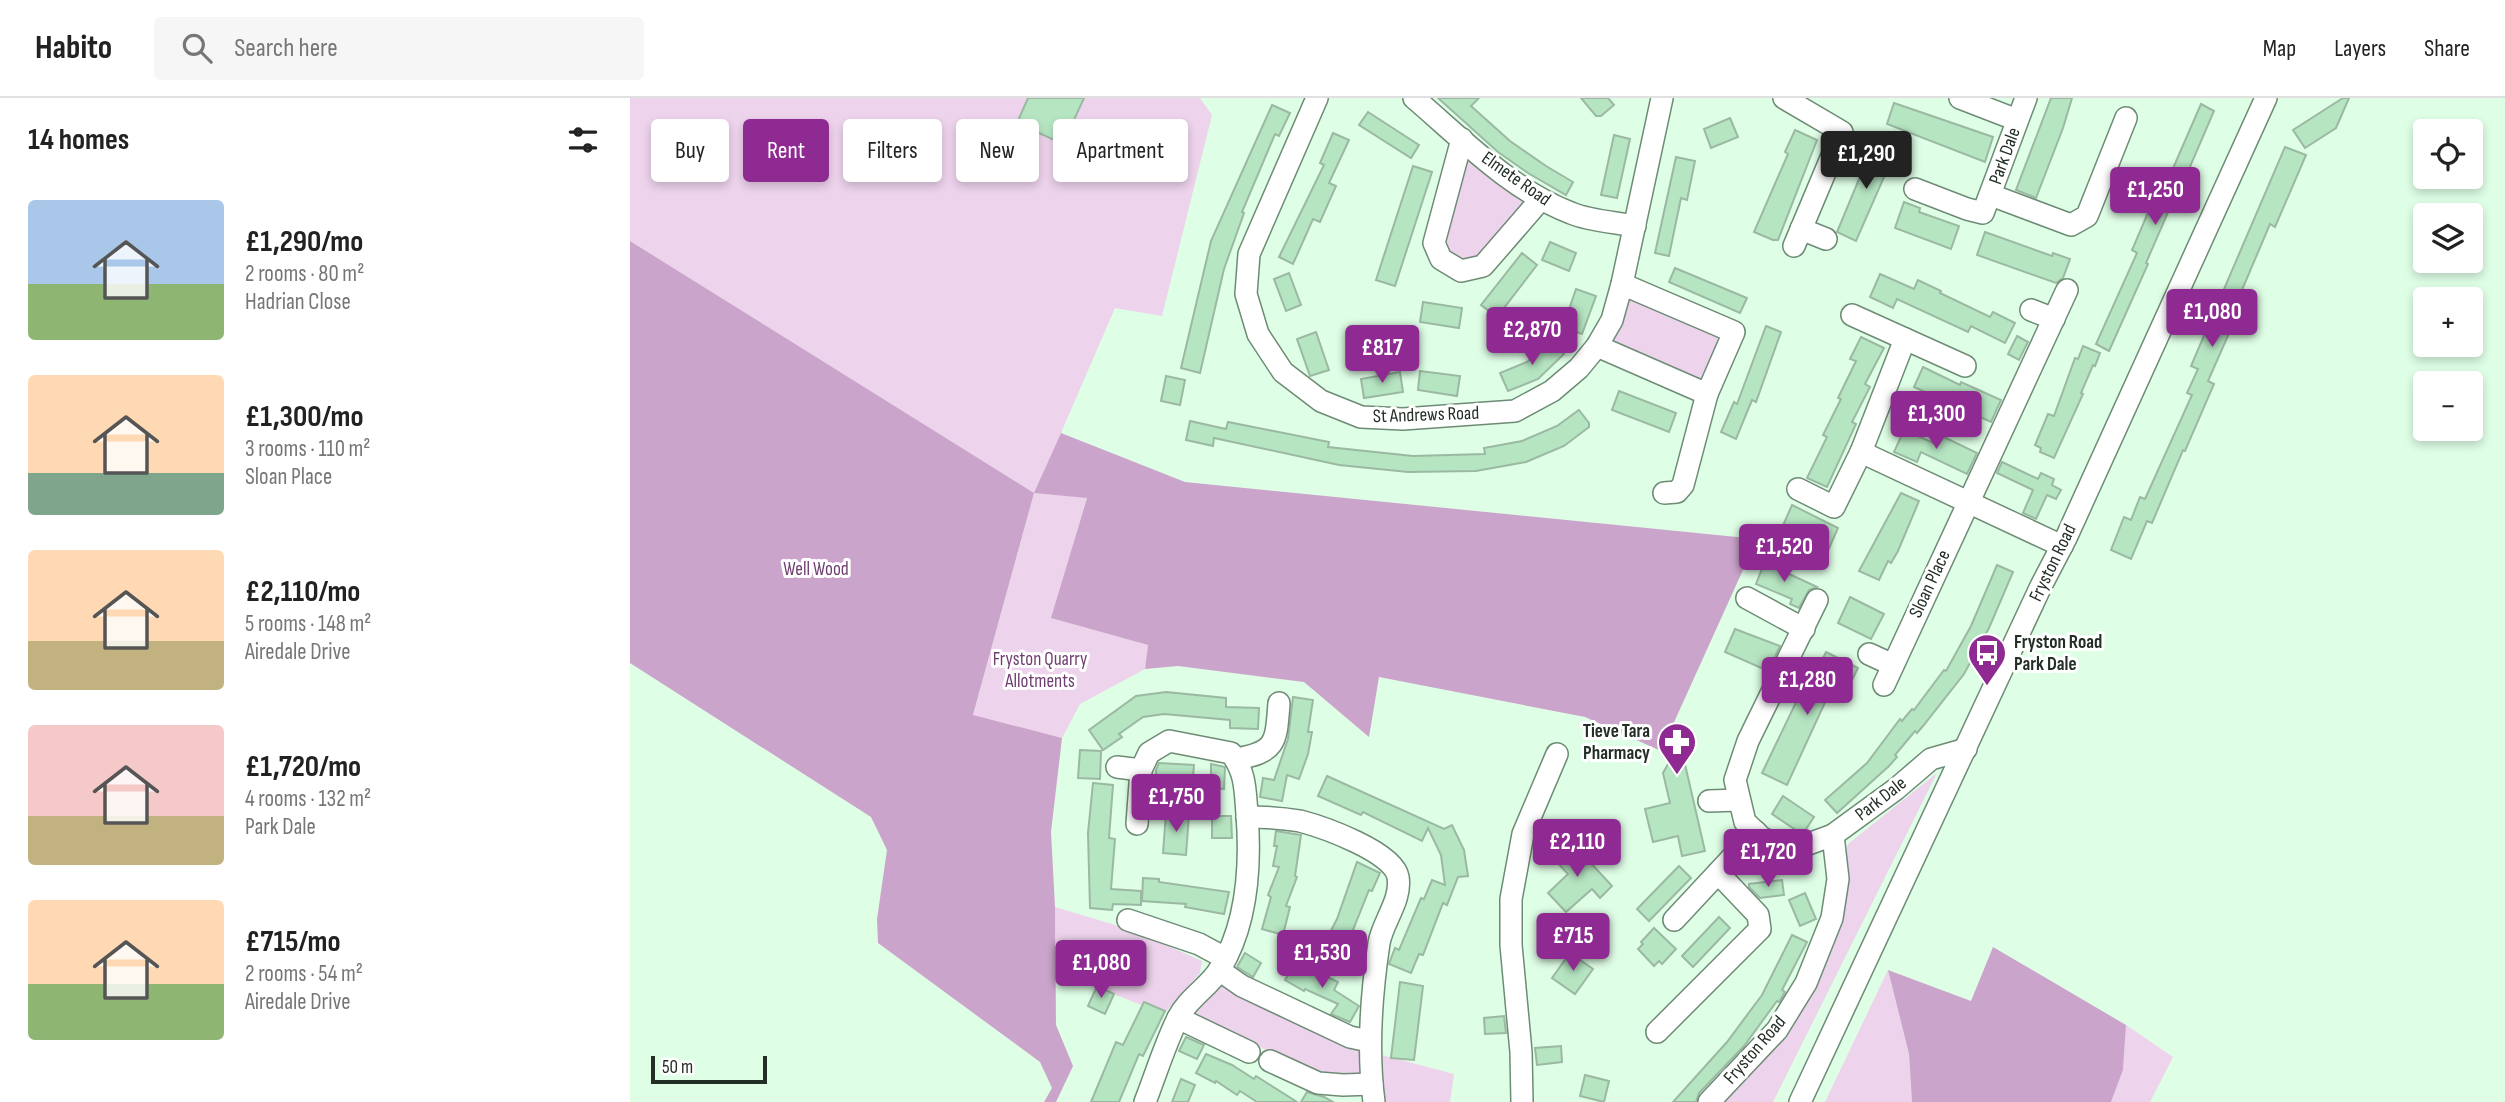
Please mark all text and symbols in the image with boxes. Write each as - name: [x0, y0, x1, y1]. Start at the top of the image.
- search box: [154, 17, 644, 80]
- text: Habito: [35, 28, 112, 68]
- icon: search: [178, 29, 216, 67]
- text: Search here: [234, 33, 338, 64]
- text: Map: [2263, 34, 2296, 63]
- text: Layers: [2334, 34, 2386, 63]
- text: Share: [2424, 34, 2470, 63]
- chip: Buy: [651, 119, 729, 182]
- chip: Rent: [743, 119, 829, 182]
- chip: Filters: [843, 119, 942, 182]
- chip: New: [956, 119, 1039, 182]
- chip: Apartment: [1053, 119, 1188, 182]
- map controls: [2413, 119, 2483, 441]
- button: locate: [2413, 119, 2483, 189]
- icon: filters: [564, 121, 602, 159]
- text: 14 homes: [28, 122, 129, 158]
- street label: Park Dale: [1984, 125, 2026, 187]
- pin: £1,290: [1809, 132, 1923, 191]
- text: £1,290: [1837, 140, 1895, 168]
- street label: Elmete Road: [1477, 147, 1555, 211]
- pin: £1,250: [2098, 167, 2212, 227]
- text: £1,250: [2126, 176, 2184, 204]
- button: layers: [2413, 203, 2483, 273]
- text: £1,290/mo: [245, 224, 363, 260]
- icon: home: [84, 228, 168, 312]
- text: 2 rooms · 80 m²: [245, 260, 364, 288]
- button: +: [2413, 287, 2483, 357]
- text: Hadrian Close: [245, 288, 351, 316]
- pin: £1,080: [2155, 289, 2269, 349]
- text: £1,080: [2182, 298, 2242, 326]
- pin: £2,870: [1475, 308, 1589, 367]
- text: £2,870: [1502, 316, 1562, 344]
- pin: £817: [1341, 326, 1423, 385]
- text: £817: [1361, 334, 1403, 362]
- button: −: [2413, 371, 2483, 441]
- pin: £1,300: [1879, 392, 1993, 451]
- text: £1,300/mo: [245, 399, 364, 435]
- text: £1,300: [1907, 400, 1965, 428]
- street label: St Andrews Road: [1372, 402, 1480, 428]
- icon: home: [84, 403, 168, 487]
- text: 3 rooms · 110 m²: [245, 435, 370, 463]
- text: Sloan Place: [245, 463, 332, 491]
- street label: Fryston Road: [2024, 521, 2082, 605]
- pin: £1,520: [1727, 524, 1841, 584]
- text: £1,520: [1755, 533, 1813, 561]
- street label: Sloan Place: [1904, 546, 1956, 622]
- park label: Well Wood: [783, 558, 849, 581]
- text: £2,110/mo: [245, 574, 360, 610]
- icon: home: [84, 578, 168, 662]
- text: 5 rooms · 148 m²: [245, 610, 372, 638]
- place label: Fryston Road Park Dale: [2014, 631, 2102, 676]
- bus stop icon: Fryston Road Park Dale: [1966, 632, 2008, 687]
- text: Airedale Drive: [245, 638, 350, 666]
- park label: Fryston Quarry Allotments: [993, 648, 1088, 693]
- pin: £1,280: [1750, 658, 1864, 717]
- text: £1,280: [1778, 666, 1836, 694]
- place label: Tieve Tara Pharmacy: [1583, 720, 1650, 765]
- pharmacy icon: Tieve Tara Pharmacy: [1656, 721, 1698, 776]
- text: £1,720/mo: [245, 749, 361, 785]
- icon: home: [84, 753, 168, 837]
- street label: Park Dale: [1851, 772, 1911, 826]
- pin: £1,750: [1119, 774, 1233, 834]
- text: £1,750: [1148, 783, 1204, 811]
- text: 4 rooms · 132 m²: [245, 785, 371, 813]
- text: Park Dale: [245, 813, 316, 841]
- pin: £2,110: [1520, 820, 1634, 879]
- text: £2,110: [1549, 828, 1605, 856]
- pin: £1,720: [1711, 830, 1825, 889]
- text: £1,720: [1740, 838, 1796, 866]
- pin: £715: [1532, 914, 1614, 973]
- text: £715: [1552, 922, 1594, 950]
- text: £715/mo: [245, 924, 340, 960]
- icon: home: [84, 928, 168, 1012]
- pin: £1,530: [1265, 930, 1379, 990]
- text: £1,530: [1293, 939, 1351, 967]
- pin: £1,080: [1044, 940, 1158, 1000]
- text: £1,080: [1071, 949, 1131, 977]
- text: 2 rooms · 54 m²: [245, 960, 363, 988]
- text: Airedale Drive: [245, 988, 350, 1016]
- street label: Fryston Road: [1719, 1011, 1791, 1089]
- scale bar: [651, 1053, 766, 1085]
- text: 50 m: [662, 1056, 693, 1079]

